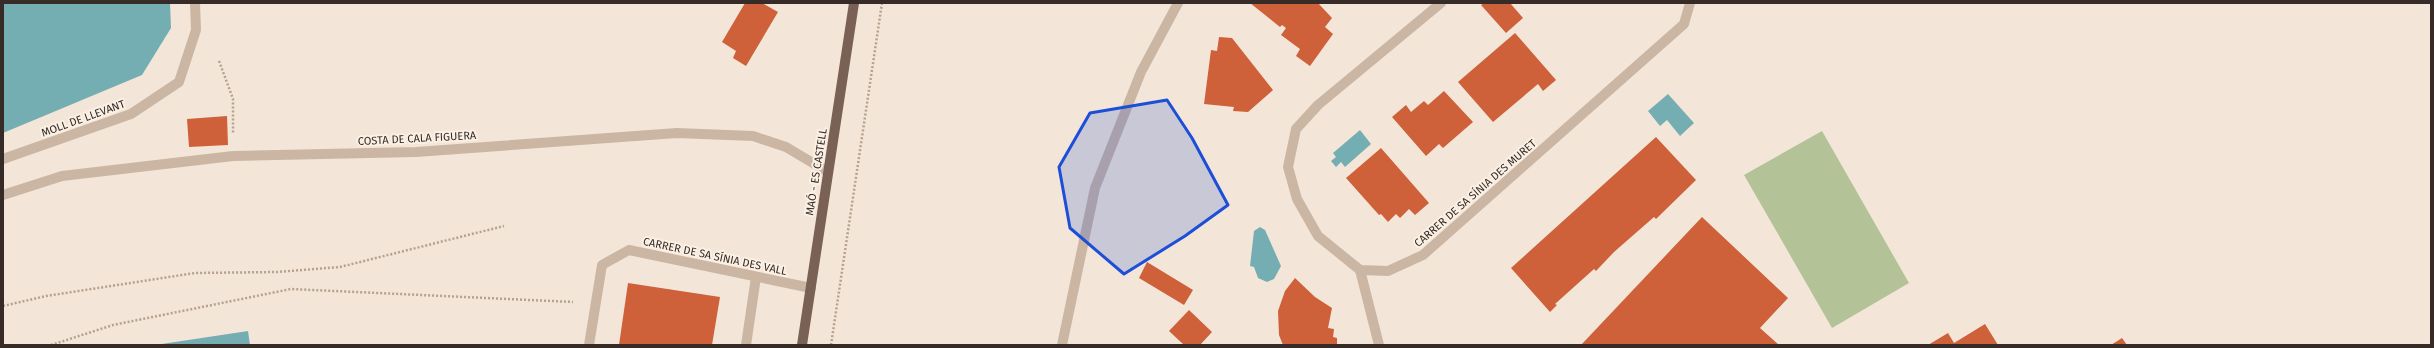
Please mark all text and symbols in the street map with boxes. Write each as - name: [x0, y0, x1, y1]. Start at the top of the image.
- street label: MOLL DE LLEVANT: [40, 97, 127, 140]
- street label: MAÓ - ES CASTELL: [802, 127, 830, 217]
- street label: COSTA DE CALA FIGUERA: [358, 129, 477, 148]
- street label: CARRER DE SA SÍNIA DES MURET: [1411, 136, 1539, 250]
- street label: CARRER DE SA SÍNIA DES VALL: [642, 234, 789, 278]

